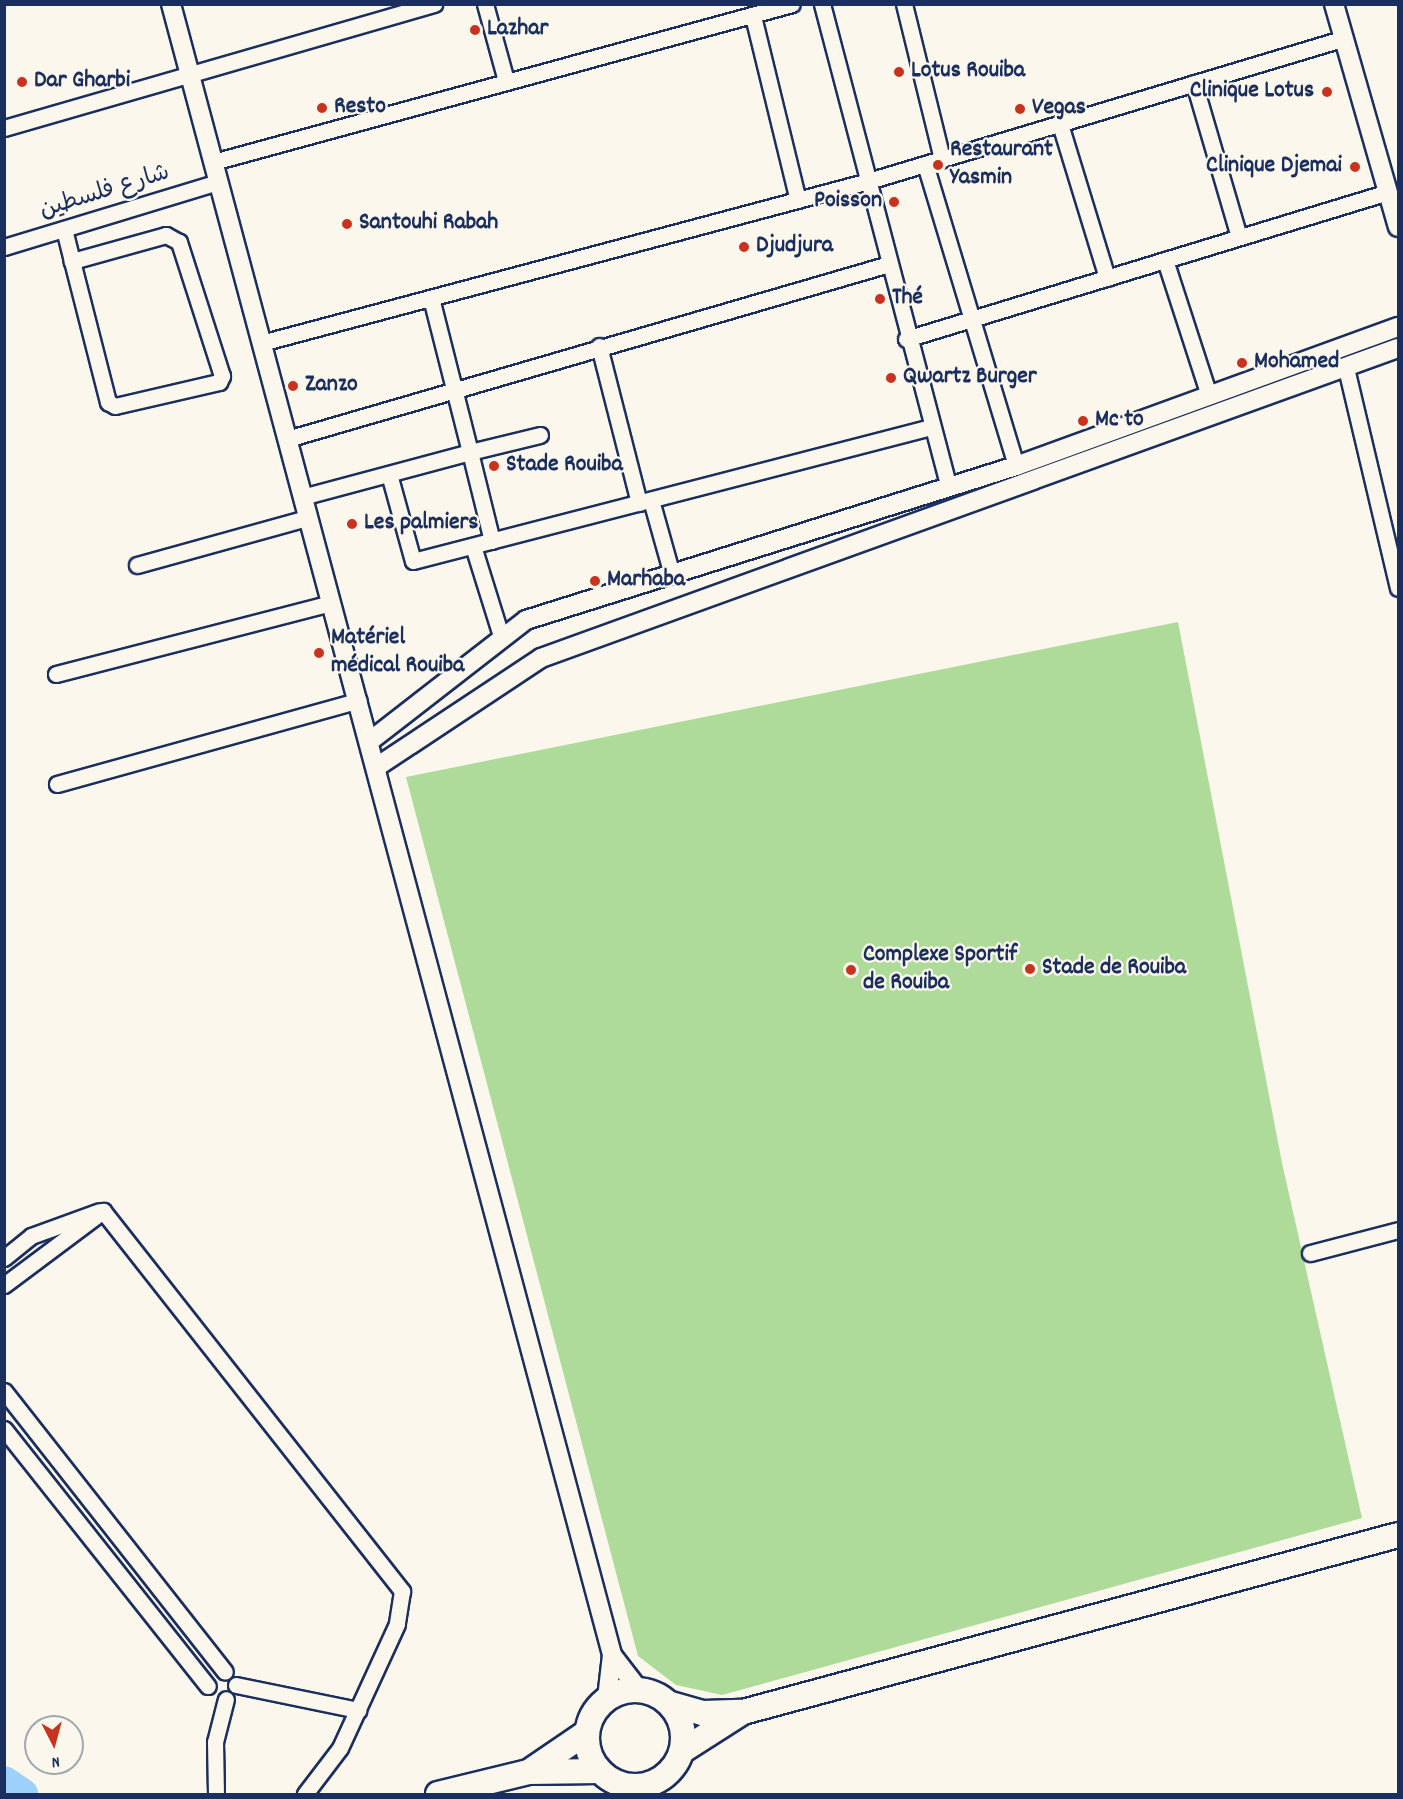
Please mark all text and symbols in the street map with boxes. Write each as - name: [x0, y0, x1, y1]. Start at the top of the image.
- place label: Lazhar: [487, 16, 548, 44]
- marker: Lazhar: [468, 23, 482, 37]
- place label: Lotus Rouiba: [911, 58, 1025, 86]
- marker: Lotus Rouiba: [892, 65, 906, 79]
- place label: Dar Gharbi: [34, 68, 130, 96]
- marker: Dar Gharbi: [15, 75, 29, 89]
- place label: Clinique Lotus: [1190, 78, 1314, 106]
- marker: Clinique Lotus: [1318, 83, 1336, 101]
- place label: Resto: [334, 94, 386, 122]
- place label: Vegas: [1032, 95, 1086, 123]
- marker: Resto: [315, 101, 329, 115]
- marker: Vegas: [1013, 102, 1027, 116]
- place label: Restaurant Yasmin: [950, 137, 1053, 193]
- place label: Clinique Djemai: [1206, 153, 1342, 181]
- marker: Restaurant Yasmin: [931, 158, 945, 172]
- marker: Clinique Djemai: [1346, 158, 1364, 176]
- street label: شارع فلسطين: [36, 160, 174, 226]
- place label: Poisson: [814, 188, 882, 216]
- marker: Poisson: [887, 195, 901, 209]
- place label: Santouhi Rabah: [359, 210, 498, 238]
- marker: Santouhi Rabah: [340, 217, 354, 231]
- place label: Djudjura: [756, 233, 833, 261]
- marker: Djudjura: [737, 240, 751, 254]
- place label: Thé: [892, 285, 923, 313]
- marker: Thé: [873, 292, 887, 306]
- place label: Mohamed: [1254, 349, 1339, 377]
- marker: Mohamed: [1235, 356, 1249, 370]
- place label: Qwartz Burger: [903, 364, 1037, 392]
- marker: Qwartz Burger: [884, 371, 898, 385]
- place label: Zanzo: [305, 372, 358, 400]
- marker: Zanzo: [286, 379, 300, 393]
- place label: Mc to: [1095, 407, 1144, 435]
- marker: Mc to: [1076, 414, 1090, 428]
- place label: Stade Rouiba: [506, 452, 623, 480]
- marker: Stade Rouiba: [487, 459, 501, 473]
- place label: Les palmiers: [364, 510, 478, 538]
- marker: Les palmiers: [345, 517, 359, 531]
- place label: Marhaba: [607, 567, 685, 595]
- marker: Marhaba: [588, 574, 602, 588]
- place label: Matériel médical Rouiba: [331, 625, 464, 681]
- marker: Matériel médical Rouiba: [312, 646, 326, 660]
- place label: Complexe Sportif de Rouiba: [863, 942, 1017, 998]
- place label: Stade de Rouiba: [1042, 955, 1186, 983]
- marker: Stade de Rouiba: [1023, 962, 1037, 976]
- marker: Complexe Sportif de Rouiba: [844, 963, 858, 977]
- north arrow: [24, 1715, 84, 1775]
- text: N: [51, 1750, 61, 1773]

